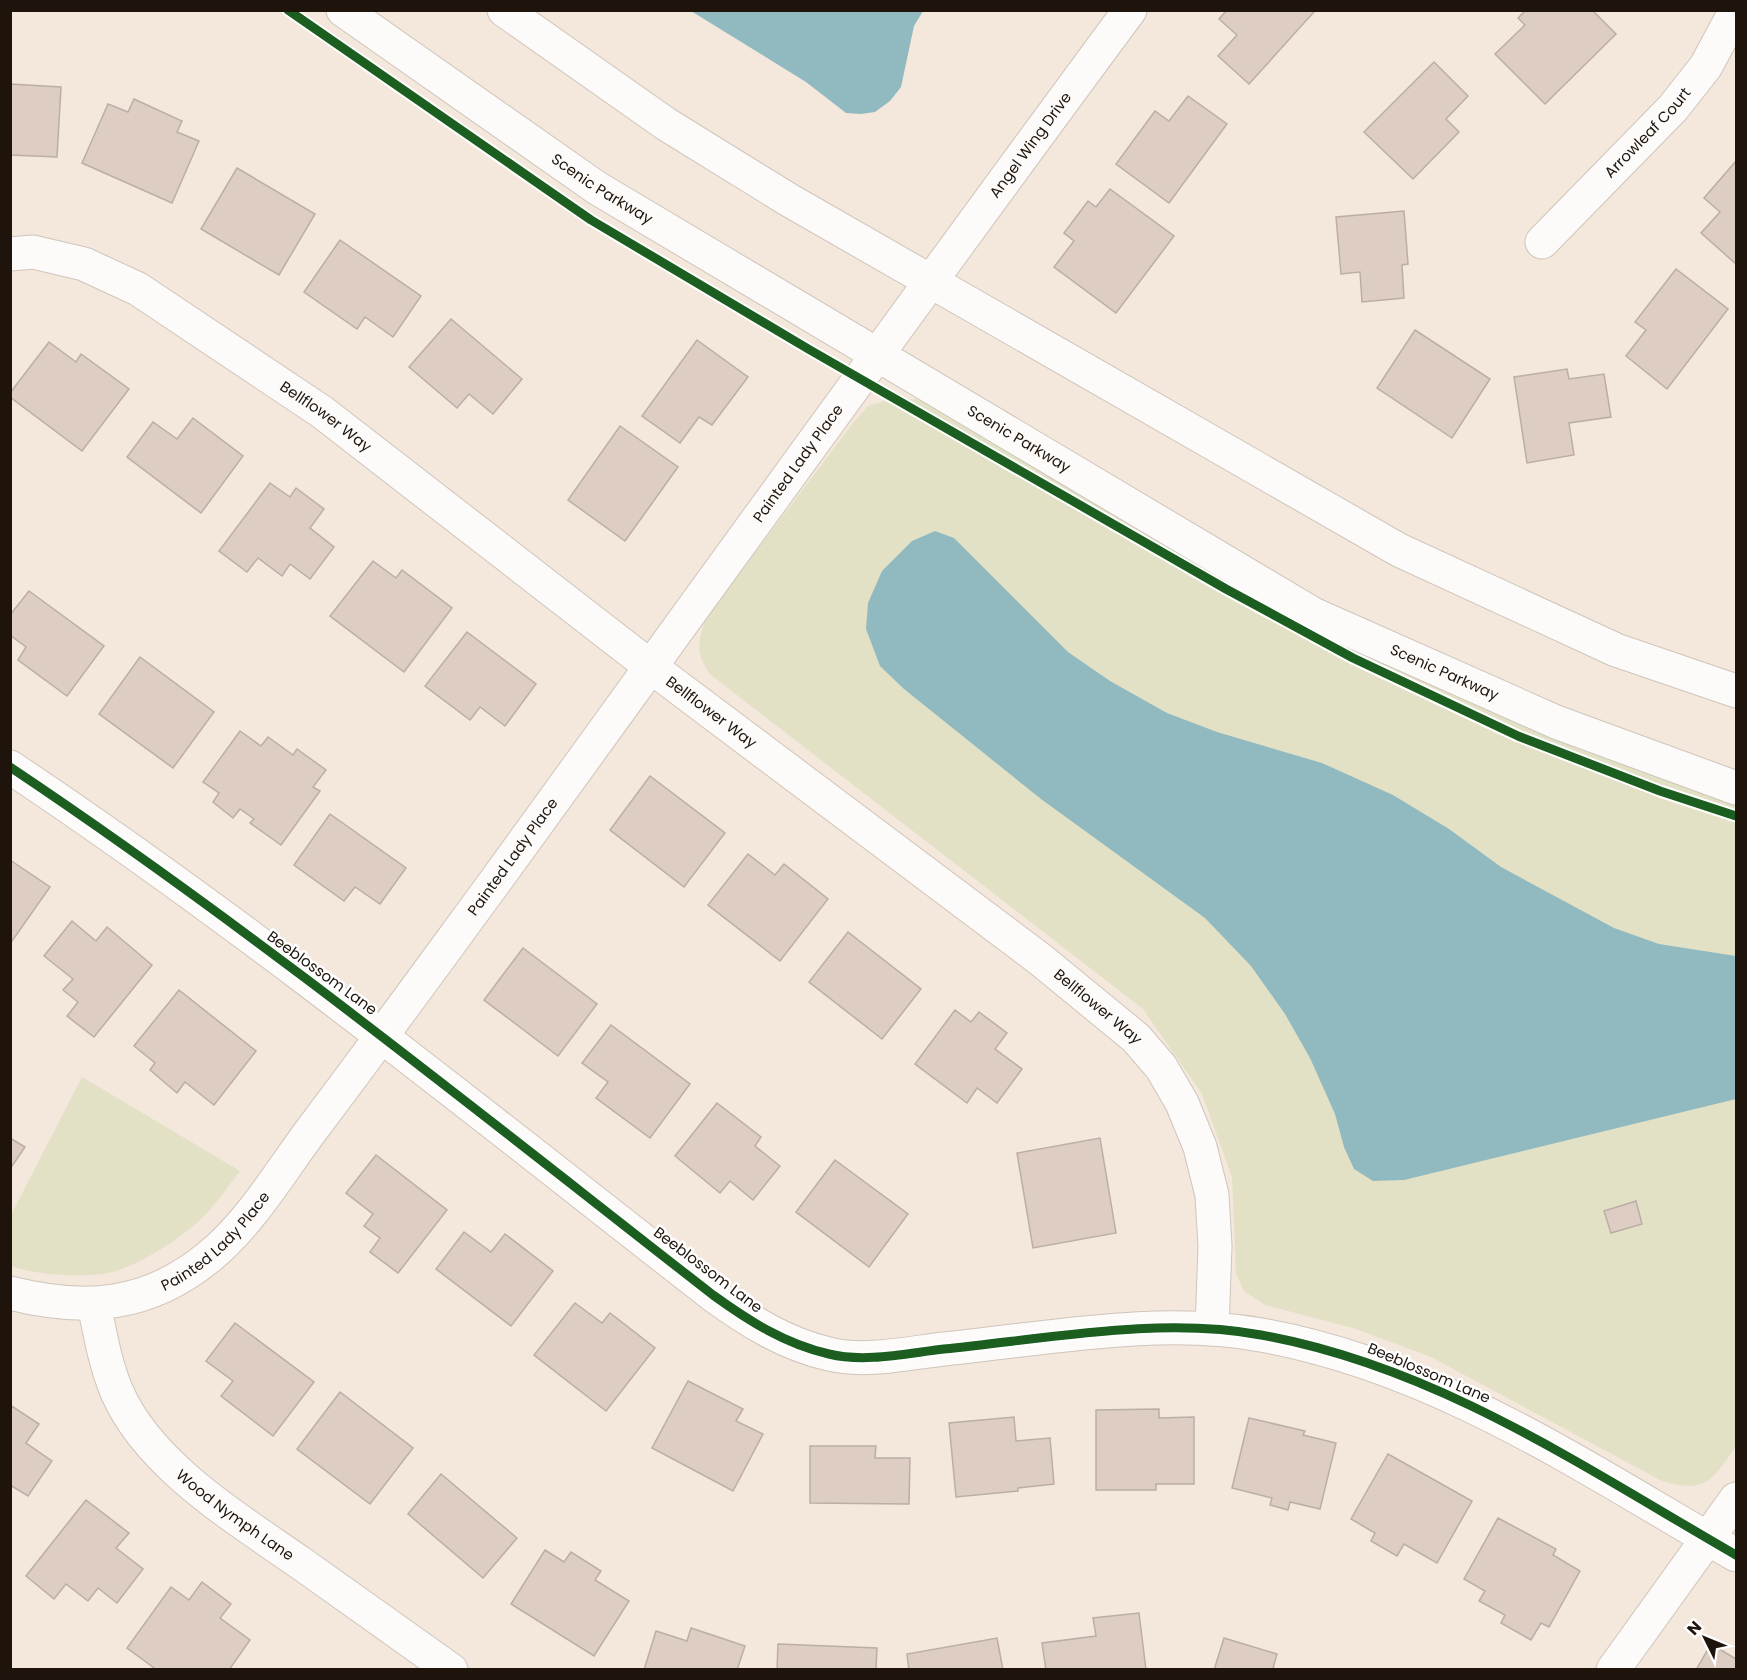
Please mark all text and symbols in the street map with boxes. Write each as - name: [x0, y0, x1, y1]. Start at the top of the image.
- street label: Arrowleaf Court: [1599, 83, 1695, 182]
- street label: Angel Wing Drive: [984, 87, 1076, 202]
- street label: Scenic Parkway: [547, 148, 657, 229]
- street label: Bellflower Way: [276, 376, 377, 457]
- street label: Painted Lady Place: [748, 400, 848, 526]
- street label: Scenic Parkway: [964, 400, 1075, 478]
- street label: Scenic Parkway: [1387, 639, 1503, 705]
- street label: Bellflower Way: [662, 671, 762, 753]
- street label: Painted Lady Place: [462, 793, 562, 920]
- street label: Beeblossom Lane: [263, 925, 382, 1020]
- street label: Bellflower Way: [1050, 964, 1148, 1049]
- street label: Painted Lady Place: [157, 1187, 274, 1296]
- street label: Beeblossom Lane: [649, 1222, 767, 1318]
- street label: Beeblossom Lane: [1365, 1337, 1494, 1408]
- street label: Wood Nymph Lane: [172, 1464, 299, 1565]
- north arrow: [1675, 1608, 1735, 1668]
- text: N: [1682, 1616, 1707, 1640]

